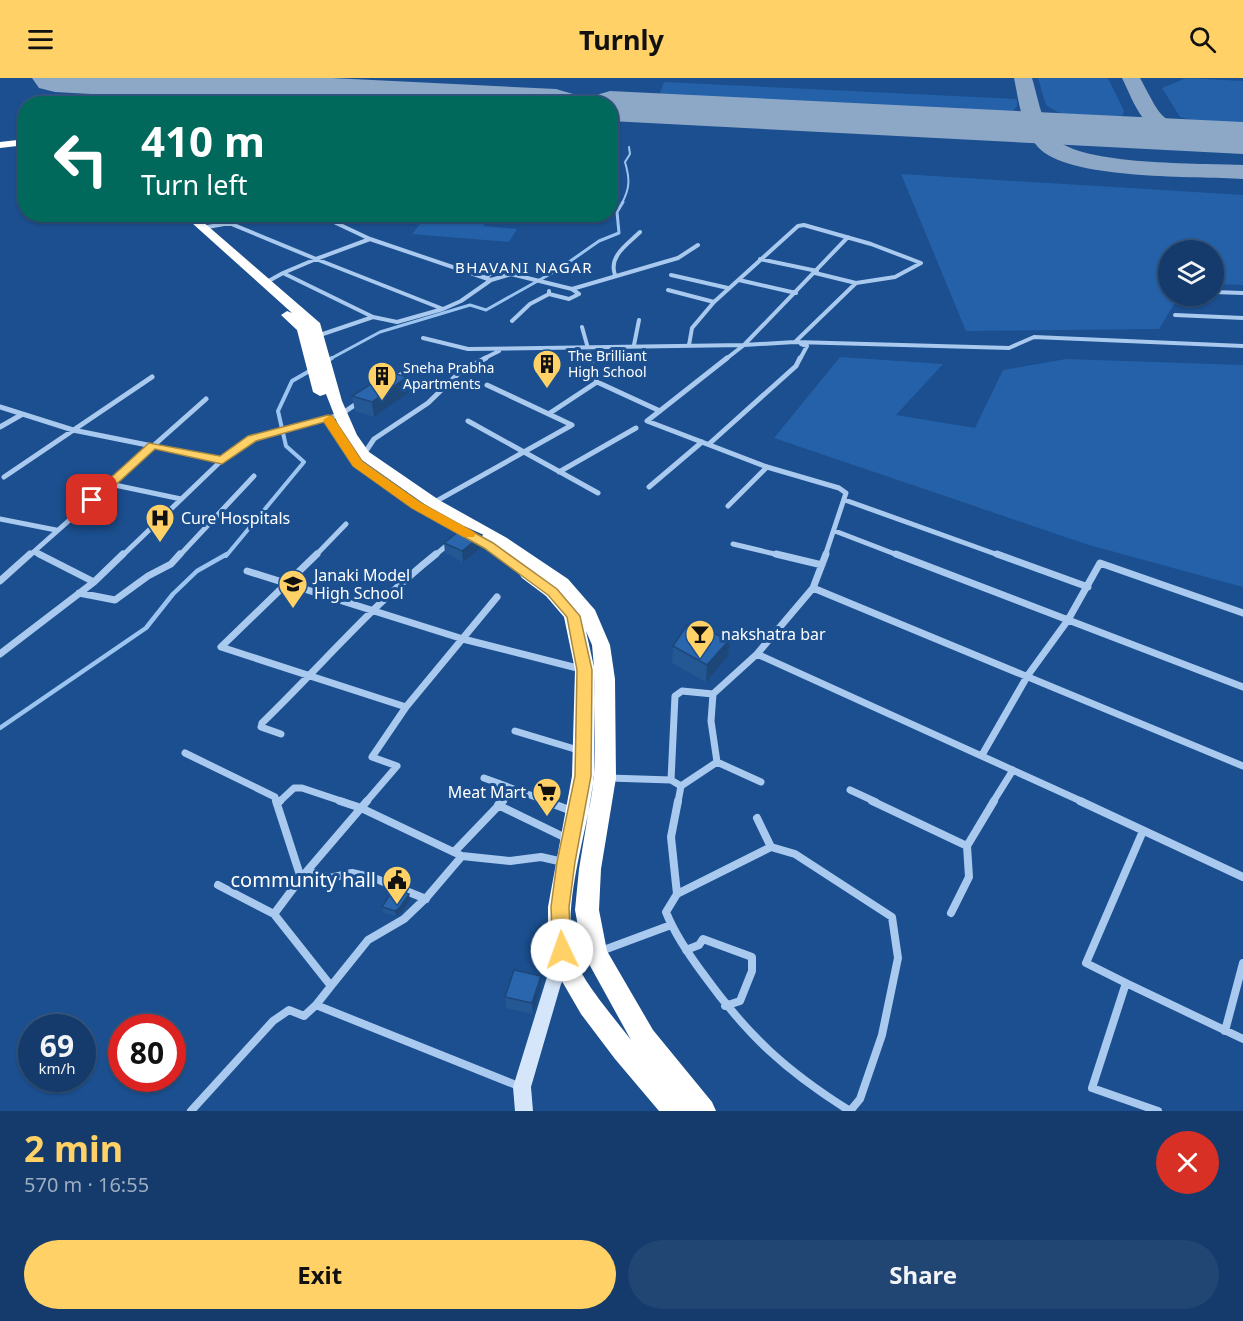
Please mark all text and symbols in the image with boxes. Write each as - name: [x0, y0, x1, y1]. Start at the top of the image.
- text: Turnly: [579, 21, 664, 58]
- icon: menu: [24, 23, 57, 56]
- icon: search: [1186, 23, 1219, 56]
- text: 410 m: [141, 112, 265, 169]
- icon: left: [42, 120, 120, 198]
- text: Turn left: [141, 166, 247, 203]
- map controls: [1158, 240, 1224, 306]
- button: layers: [1158, 240, 1224, 306]
- district label: BHAVANI NAGAR: [455, 257, 593, 277]
- place label: The Brilliant High School: [568, 346, 647, 381]
- building icon: The Brilliant High School: [531, 348, 563, 390]
- place label: Sneha Prabha Apartments: [403, 358, 494, 393]
- building icon: Sneha Prabha Apartments: [366, 360, 398, 402]
- pin: [66, 474, 117, 525]
- icon: arrive: [75, 483, 108, 516]
- hospital icon: Cure Hospitals: [144, 502, 176, 544]
- place label: Cure Hospitals: [181, 507, 290, 529]
- place label: Janaki Model High School: [312, 564, 410, 604]
- school or university icon: Janaki Model High School: [277, 568, 309, 610]
- bar icon: nakshatra bar: [684, 618, 716, 660]
- place label: nakshatra bar: [721, 623, 826, 645]
- supermarket icon: Meat Mart: [531, 776, 563, 818]
- place label: Meat Mart: [448, 781, 526, 803]
- public building icon: community hall: [381, 864, 413, 906]
- place label: community hall: [231, 866, 376, 893]
- position arrow: [530, 918, 594, 982]
- speed limit sign: 80: [108, 1014, 186, 1092]
- text: 69: [40, 1025, 74, 1066]
- text: km/h: [39, 1058, 75, 1078]
- text: 2 min: [24, 1124, 123, 1173]
- button: close: [1156, 1131, 1219, 1194]
- text: 570 m · 16:55: [24, 1171, 149, 1198]
- button: Exit: [24, 1240, 616, 1309]
- button: Share: [628, 1240, 1219, 1309]

